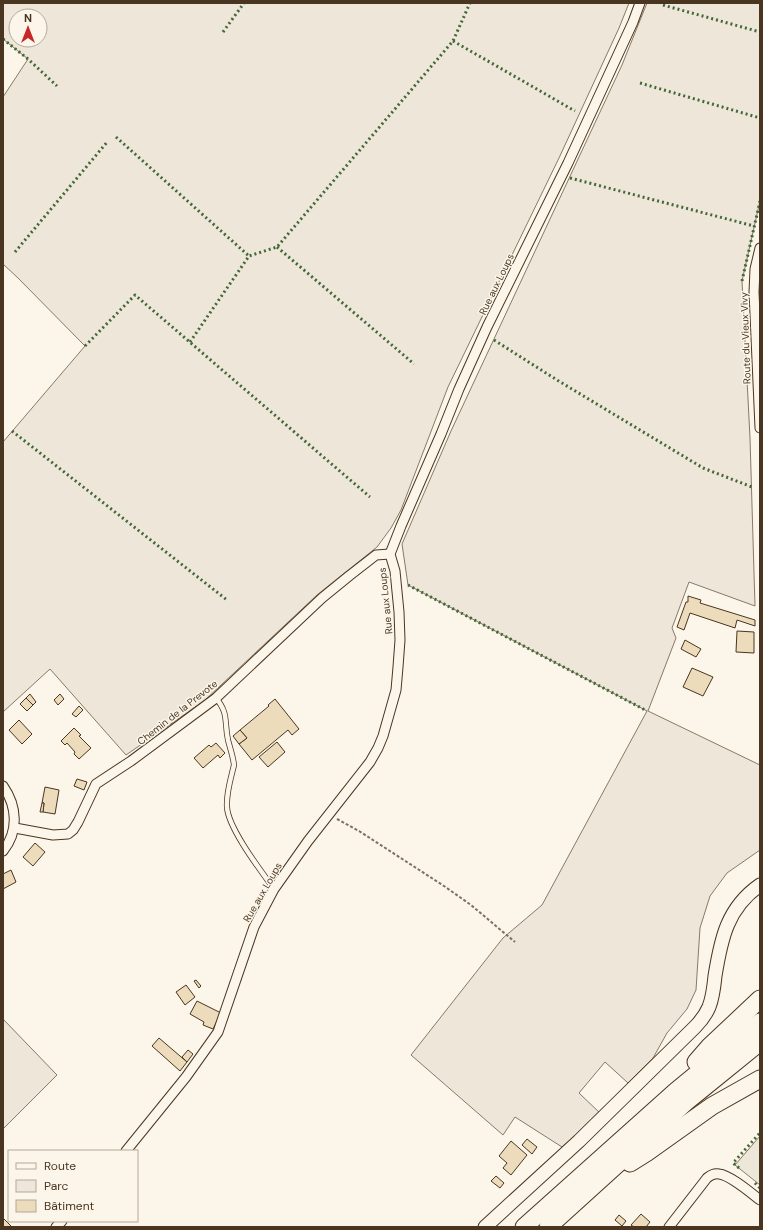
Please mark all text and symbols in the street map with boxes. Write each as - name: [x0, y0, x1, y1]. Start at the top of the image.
- north arrow: [8, 8, 48, 48]
- text: N: [24, 11, 32, 25]
- street label: Rue aux Loups: [476, 251, 517, 317]
- street label: Route du Vieux Vivy: [737, 291, 754, 384]
- street label: Rue aux Loups: [376, 567, 395, 635]
- street label: Chemin de la Prevote: [135, 677, 220, 748]
- street label: Rue aux Loups: [240, 860, 285, 924]
- legend: [8, 1150, 138, 1222]
- text: Route: [44, 1158, 76, 1174]
- text: Parc: [44, 1178, 68, 1194]
- text: Bâtiment: [44, 1198, 95, 1214]

